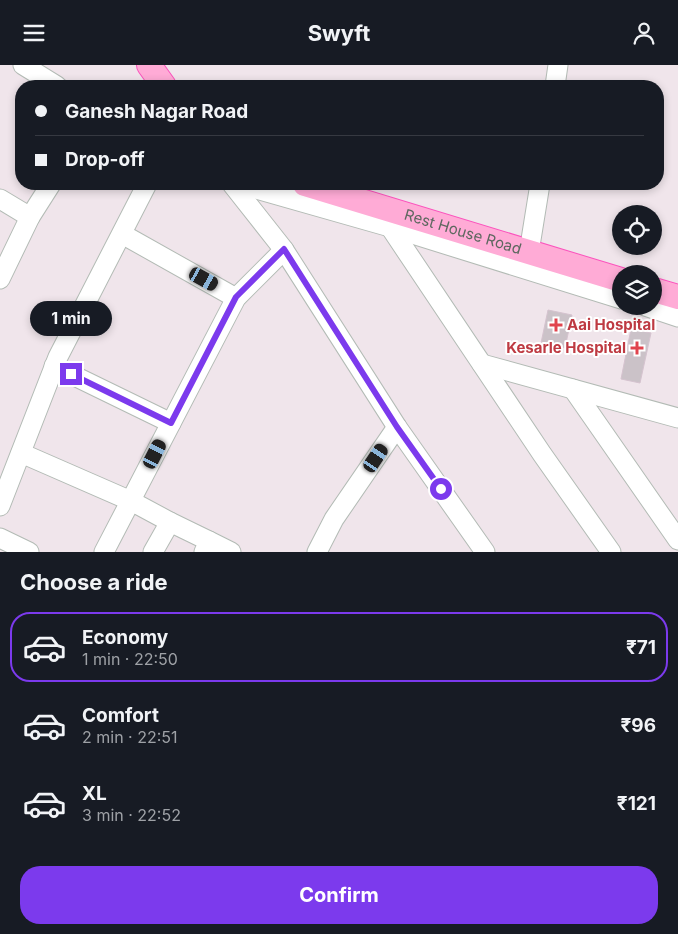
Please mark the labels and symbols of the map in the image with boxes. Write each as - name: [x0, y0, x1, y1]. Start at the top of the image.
- street label: Rest House Road: [402, 205, 524, 258]
- car: [187, 265, 220, 293]
- callout: 1 min: [30, 301, 112, 337]
- place label: Aai Hospital: [567, 315, 655, 334]
- marker: Aai Hospital: [549, 318, 563, 332]
- place label: Kesarle Hospital: [506, 338, 626, 357]
- marker: Kesarle Hospital: [630, 341, 644, 355]
- route end: [60, 363, 82, 385]
- car: [141, 437, 168, 471]
- car: [361, 441, 390, 475]
- route start: [430, 478, 452, 500]

